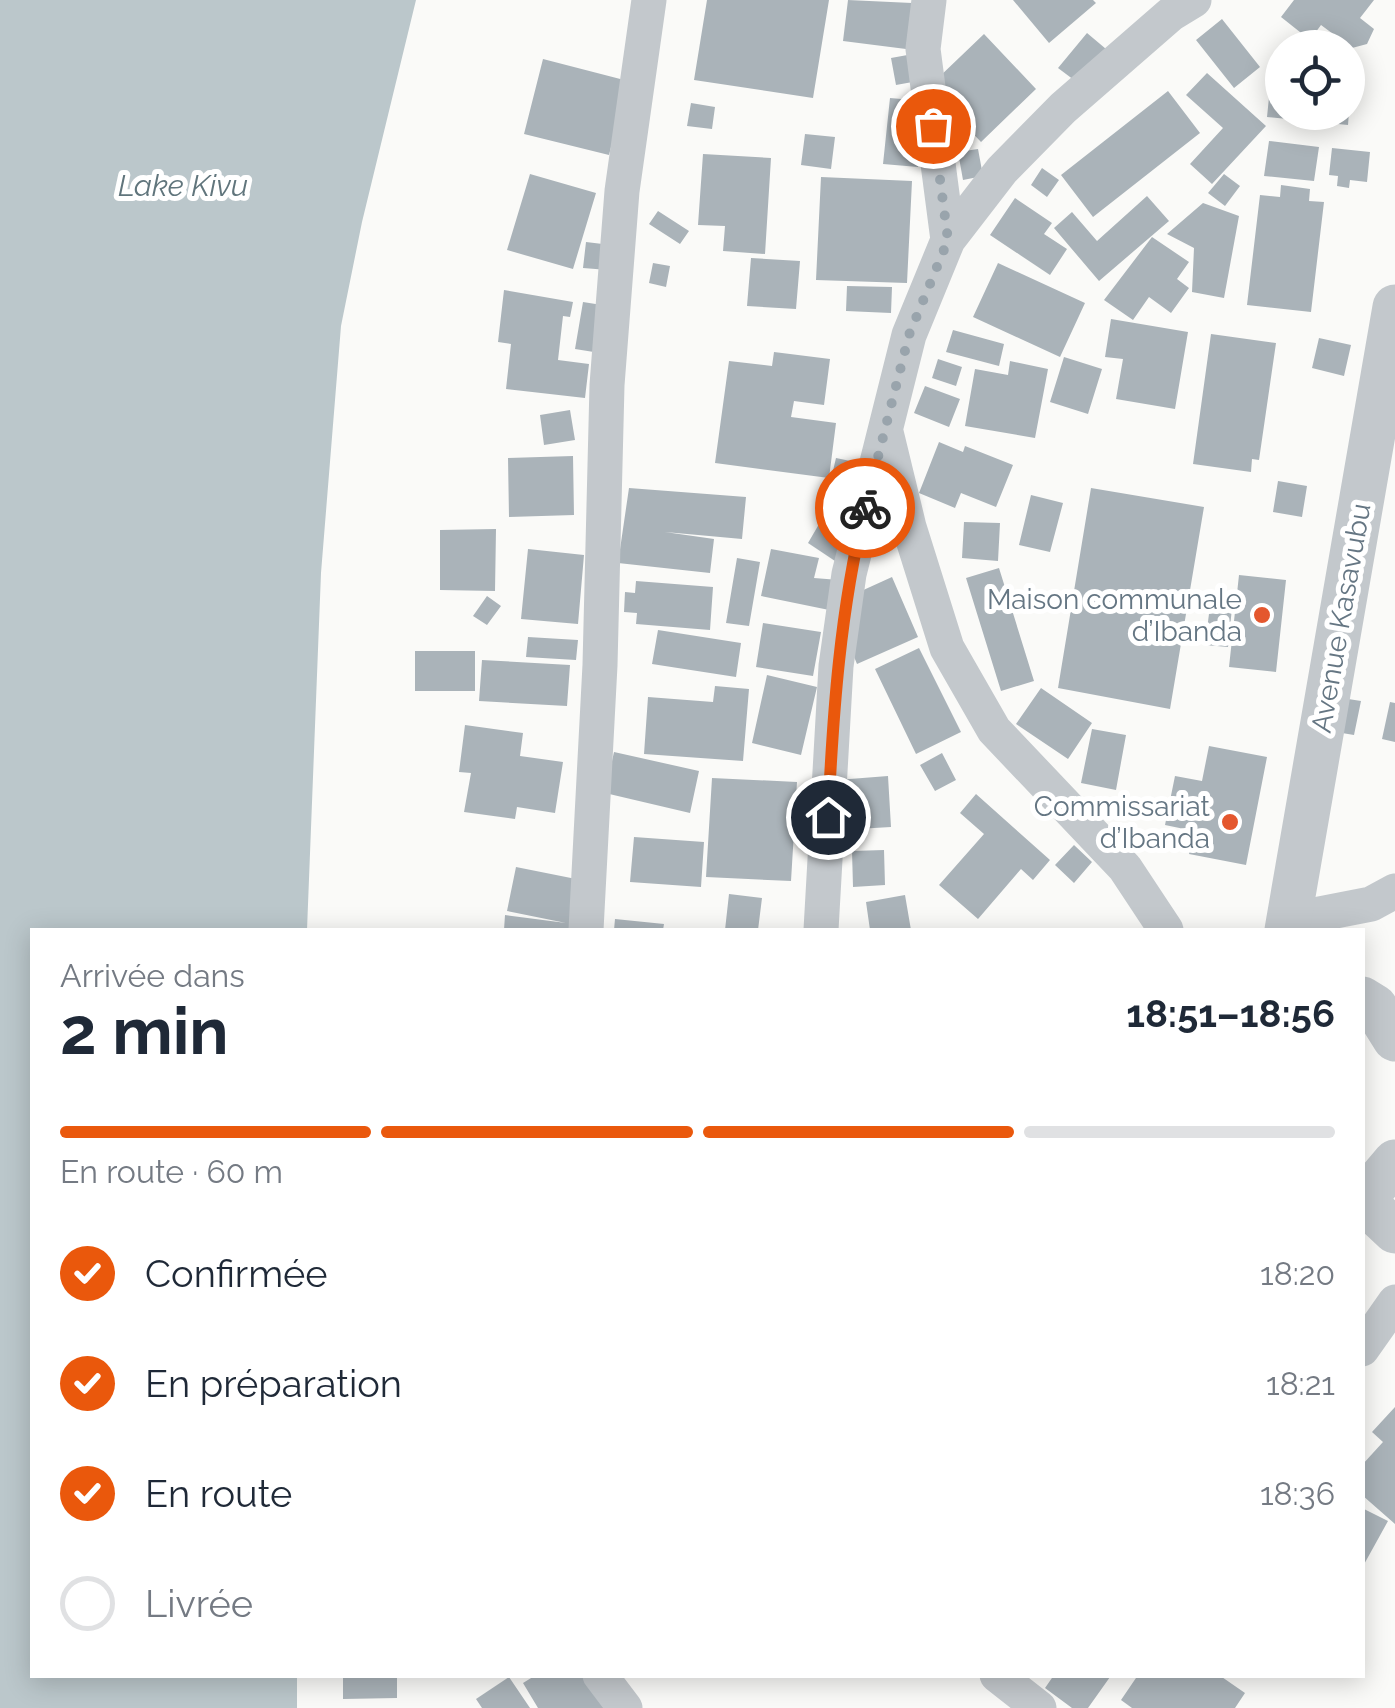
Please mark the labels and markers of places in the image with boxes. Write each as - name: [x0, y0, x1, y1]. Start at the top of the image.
- pin: [891, 84, 976, 169]
- place label: Maison communale d’Ibanda: [987, 583, 1242, 648]
- marker: Maison communale d’Ibanda: [1251, 604, 1273, 626]
- pin: [786, 775, 871, 860]
- place label: Commissariat d’Ibanda: [1034, 790, 1211, 855]
- marker: Commissariat d’Ibanda: [1219, 811, 1241, 833]

